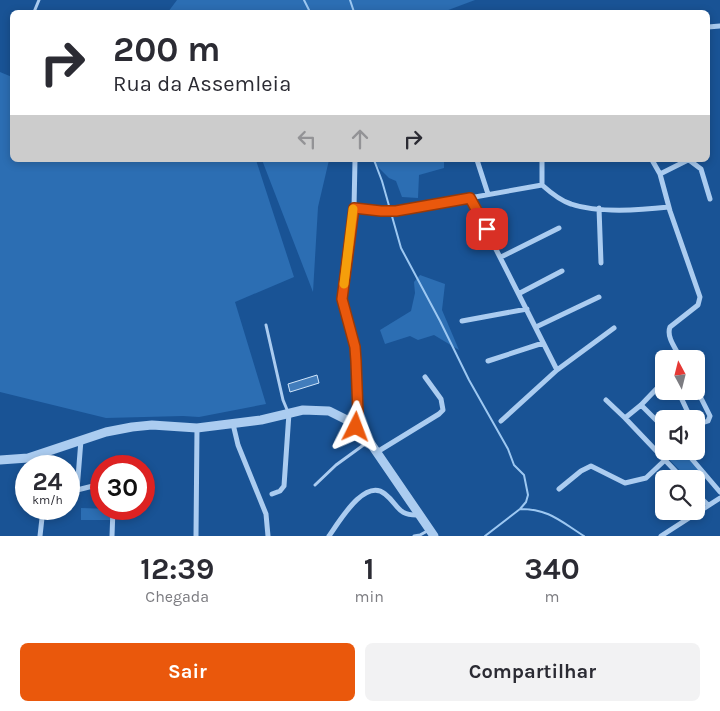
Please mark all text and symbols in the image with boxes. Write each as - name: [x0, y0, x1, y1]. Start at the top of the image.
- text: 200 m: [113, 29, 221, 70]
- icon: right: [30, 30, 95, 95]
- text: Rua da Assemleia: [113, 71, 291, 97]
- icon: left: [293, 125, 321, 153]
- icon: ahead: [346, 125, 374, 153]
- icon: right: [399, 125, 427, 153]
- pin: [466, 208, 508, 250]
- icon: arrive: [473, 215, 501, 243]
- north arrow: [655, 350, 705, 400]
- map controls: [655, 350, 705, 520]
- position arrow: [329, 400, 381, 452]
- button: sound: [655, 410, 705, 460]
- speed limit sign: 30: [90, 455, 155, 520]
- text: 24: [32, 467, 63, 496]
- button: search: [655, 470, 705, 520]
- text: km/h: [32, 493, 63, 507]
- text: 12:39: [140, 551, 214, 587]
- text: 1: [364, 551, 375, 587]
- text: 340: [524, 551, 580, 587]
- text: Chegada: [145, 587, 209, 606]
- text: min: [354, 587, 384, 606]
- text: m: [544, 587, 559, 606]
- button: Sair: [20, 643, 355, 701]
- button: Compartilhar: [365, 643, 700, 701]

